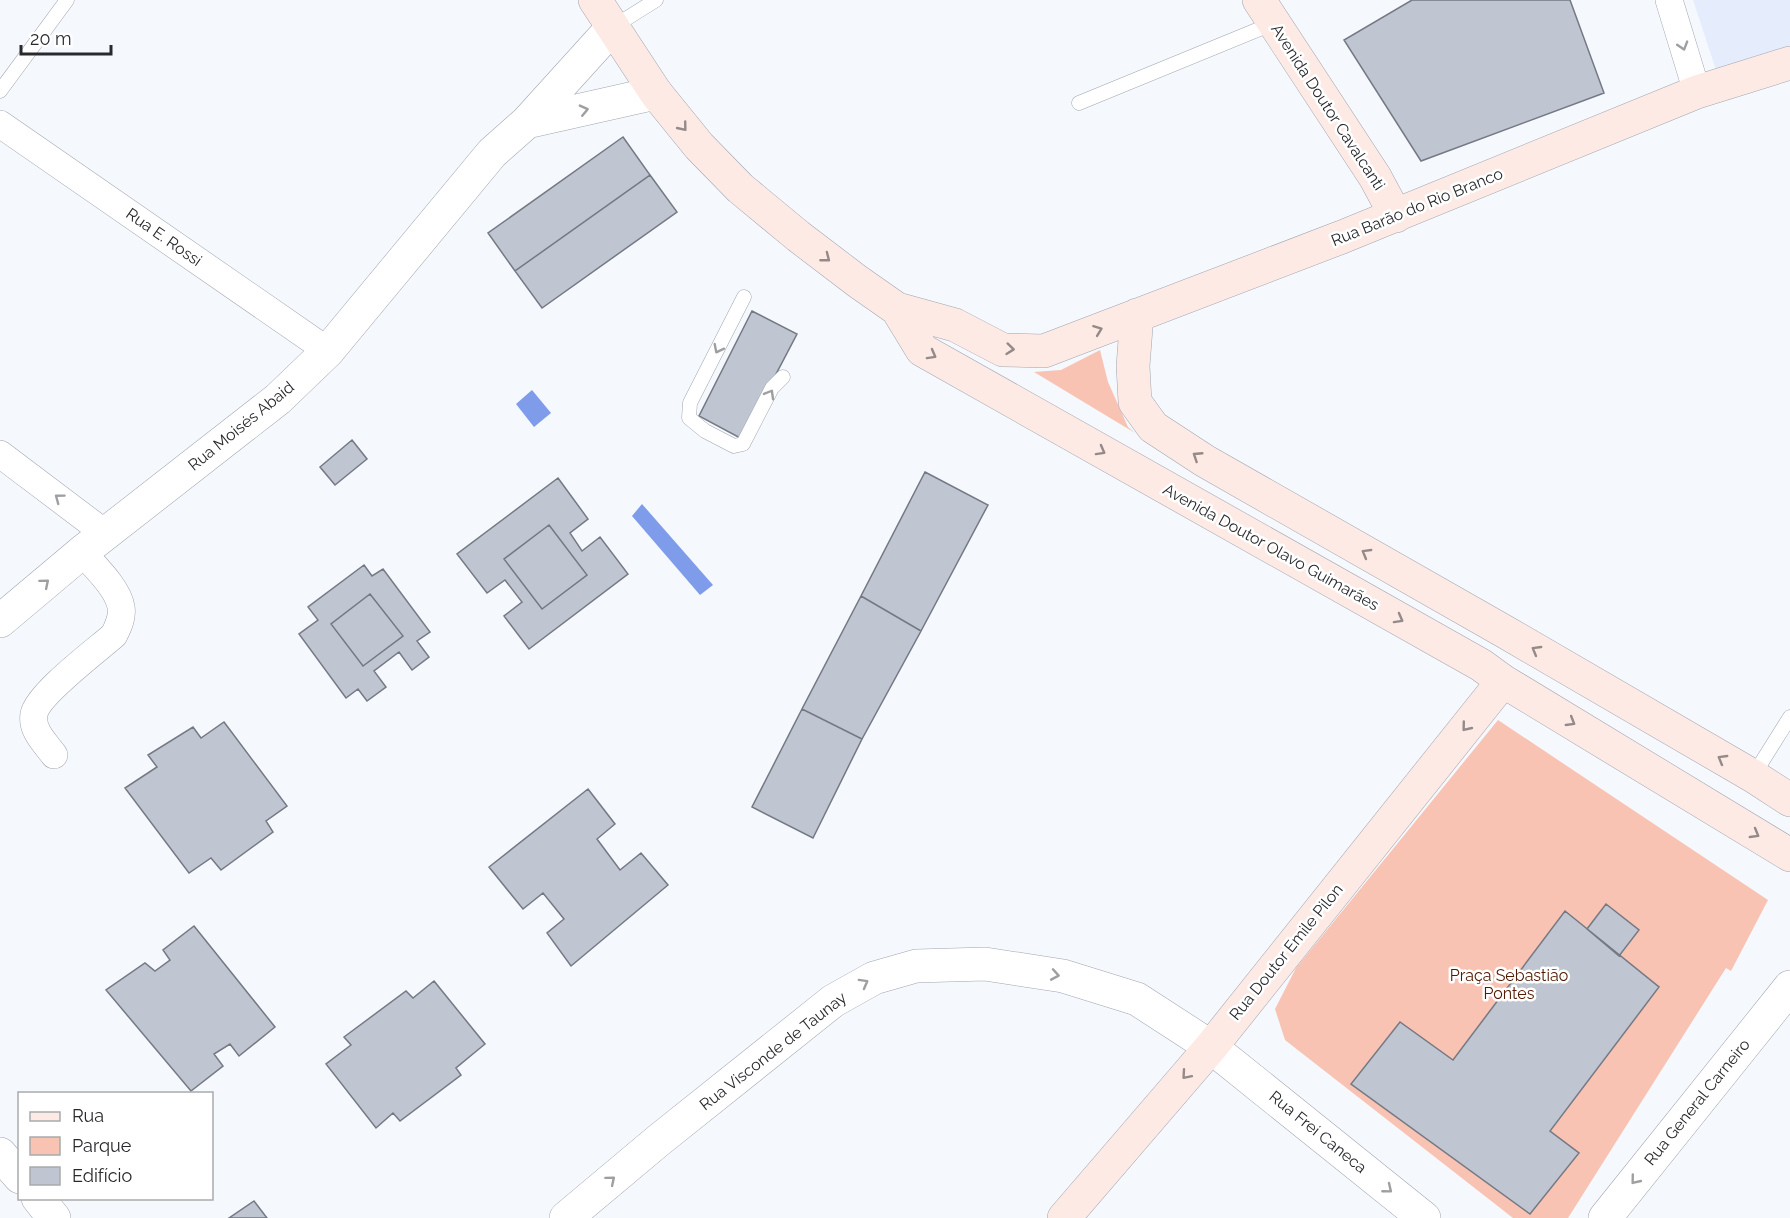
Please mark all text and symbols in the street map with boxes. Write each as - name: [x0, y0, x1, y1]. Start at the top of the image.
- scale bar: [21, 18, 111, 56]
- street label: Avenida Doutor Cavalcanti: [1267, 20, 1389, 194]
- text: 20 m: [30, 28, 72, 49]
- one-way arrow: [1676, 40, 1688, 51]
- one-way arrow: [579, 104, 589, 117]
- one-way arrow: [676, 120, 687, 131]
- street label: Rua Barão do Rio Branco: [1328, 164, 1506, 250]
- street label: Rua E. Rossi: [122, 204, 206, 270]
- one-way arrow: [820, 250, 831, 261]
- one-way arrow: [1092, 325, 1103, 337]
- one-way arrow: [1006, 342, 1015, 355]
- one-way arrow: [713, 343, 725, 354]
- one-way arrow: [925, 348, 936, 359]
- street label: Rua Moisés Abaid: [184, 377, 298, 475]
- one-way arrow: [762, 390, 774, 400]
- one-way arrow: [1095, 444, 1105, 455]
- one-way arrow: [1193, 452, 1204, 463]
- street label: Avenida Doutor Olavo Guimarães: [1160, 480, 1383, 615]
- one-way arrow: [55, 495, 66, 506]
- one-way arrow: [1362, 549, 1372, 560]
- one-way arrow: [38, 579, 49, 590]
- one-way arrow: [1393, 612, 1403, 623]
- one-way arrow: [1532, 645, 1542, 657]
- one-way arrow: [1565, 715, 1575, 727]
- one-way arrow: [1463, 720, 1474, 731]
- one-way arrow: [1718, 755, 1728, 766]
- one-way arrow: [1749, 827, 1759, 839]
- street label: Rua Doutor Emile Pilon: [1225, 880, 1347, 1024]
- park label: Praça Sebastião Pontes: [1450, 966, 1568, 1003]
- one-way arrow: [1050, 968, 1059, 980]
- one-way arrow: [858, 979, 868, 990]
- street label: Rua Visconde de Taunay: [696, 988, 850, 1114]
- street label: Rua General Carneiro: [1640, 1035, 1754, 1169]
- one-way arrow: [1183, 1068, 1194, 1079]
- street label: Rua Frei Caneca: [1266, 1087, 1370, 1177]
- legend: [18, 1092, 213, 1200]
- text: Rua: [72, 1105, 104, 1126]
- text: Parque: [72, 1135, 132, 1156]
- text: Edifício: [72, 1165, 132, 1186]
- one-way arrow: [1632, 1173, 1643, 1184]
- one-way arrow: [604, 1176, 615, 1187]
- one-way arrow: [1381, 1181, 1392, 1192]

